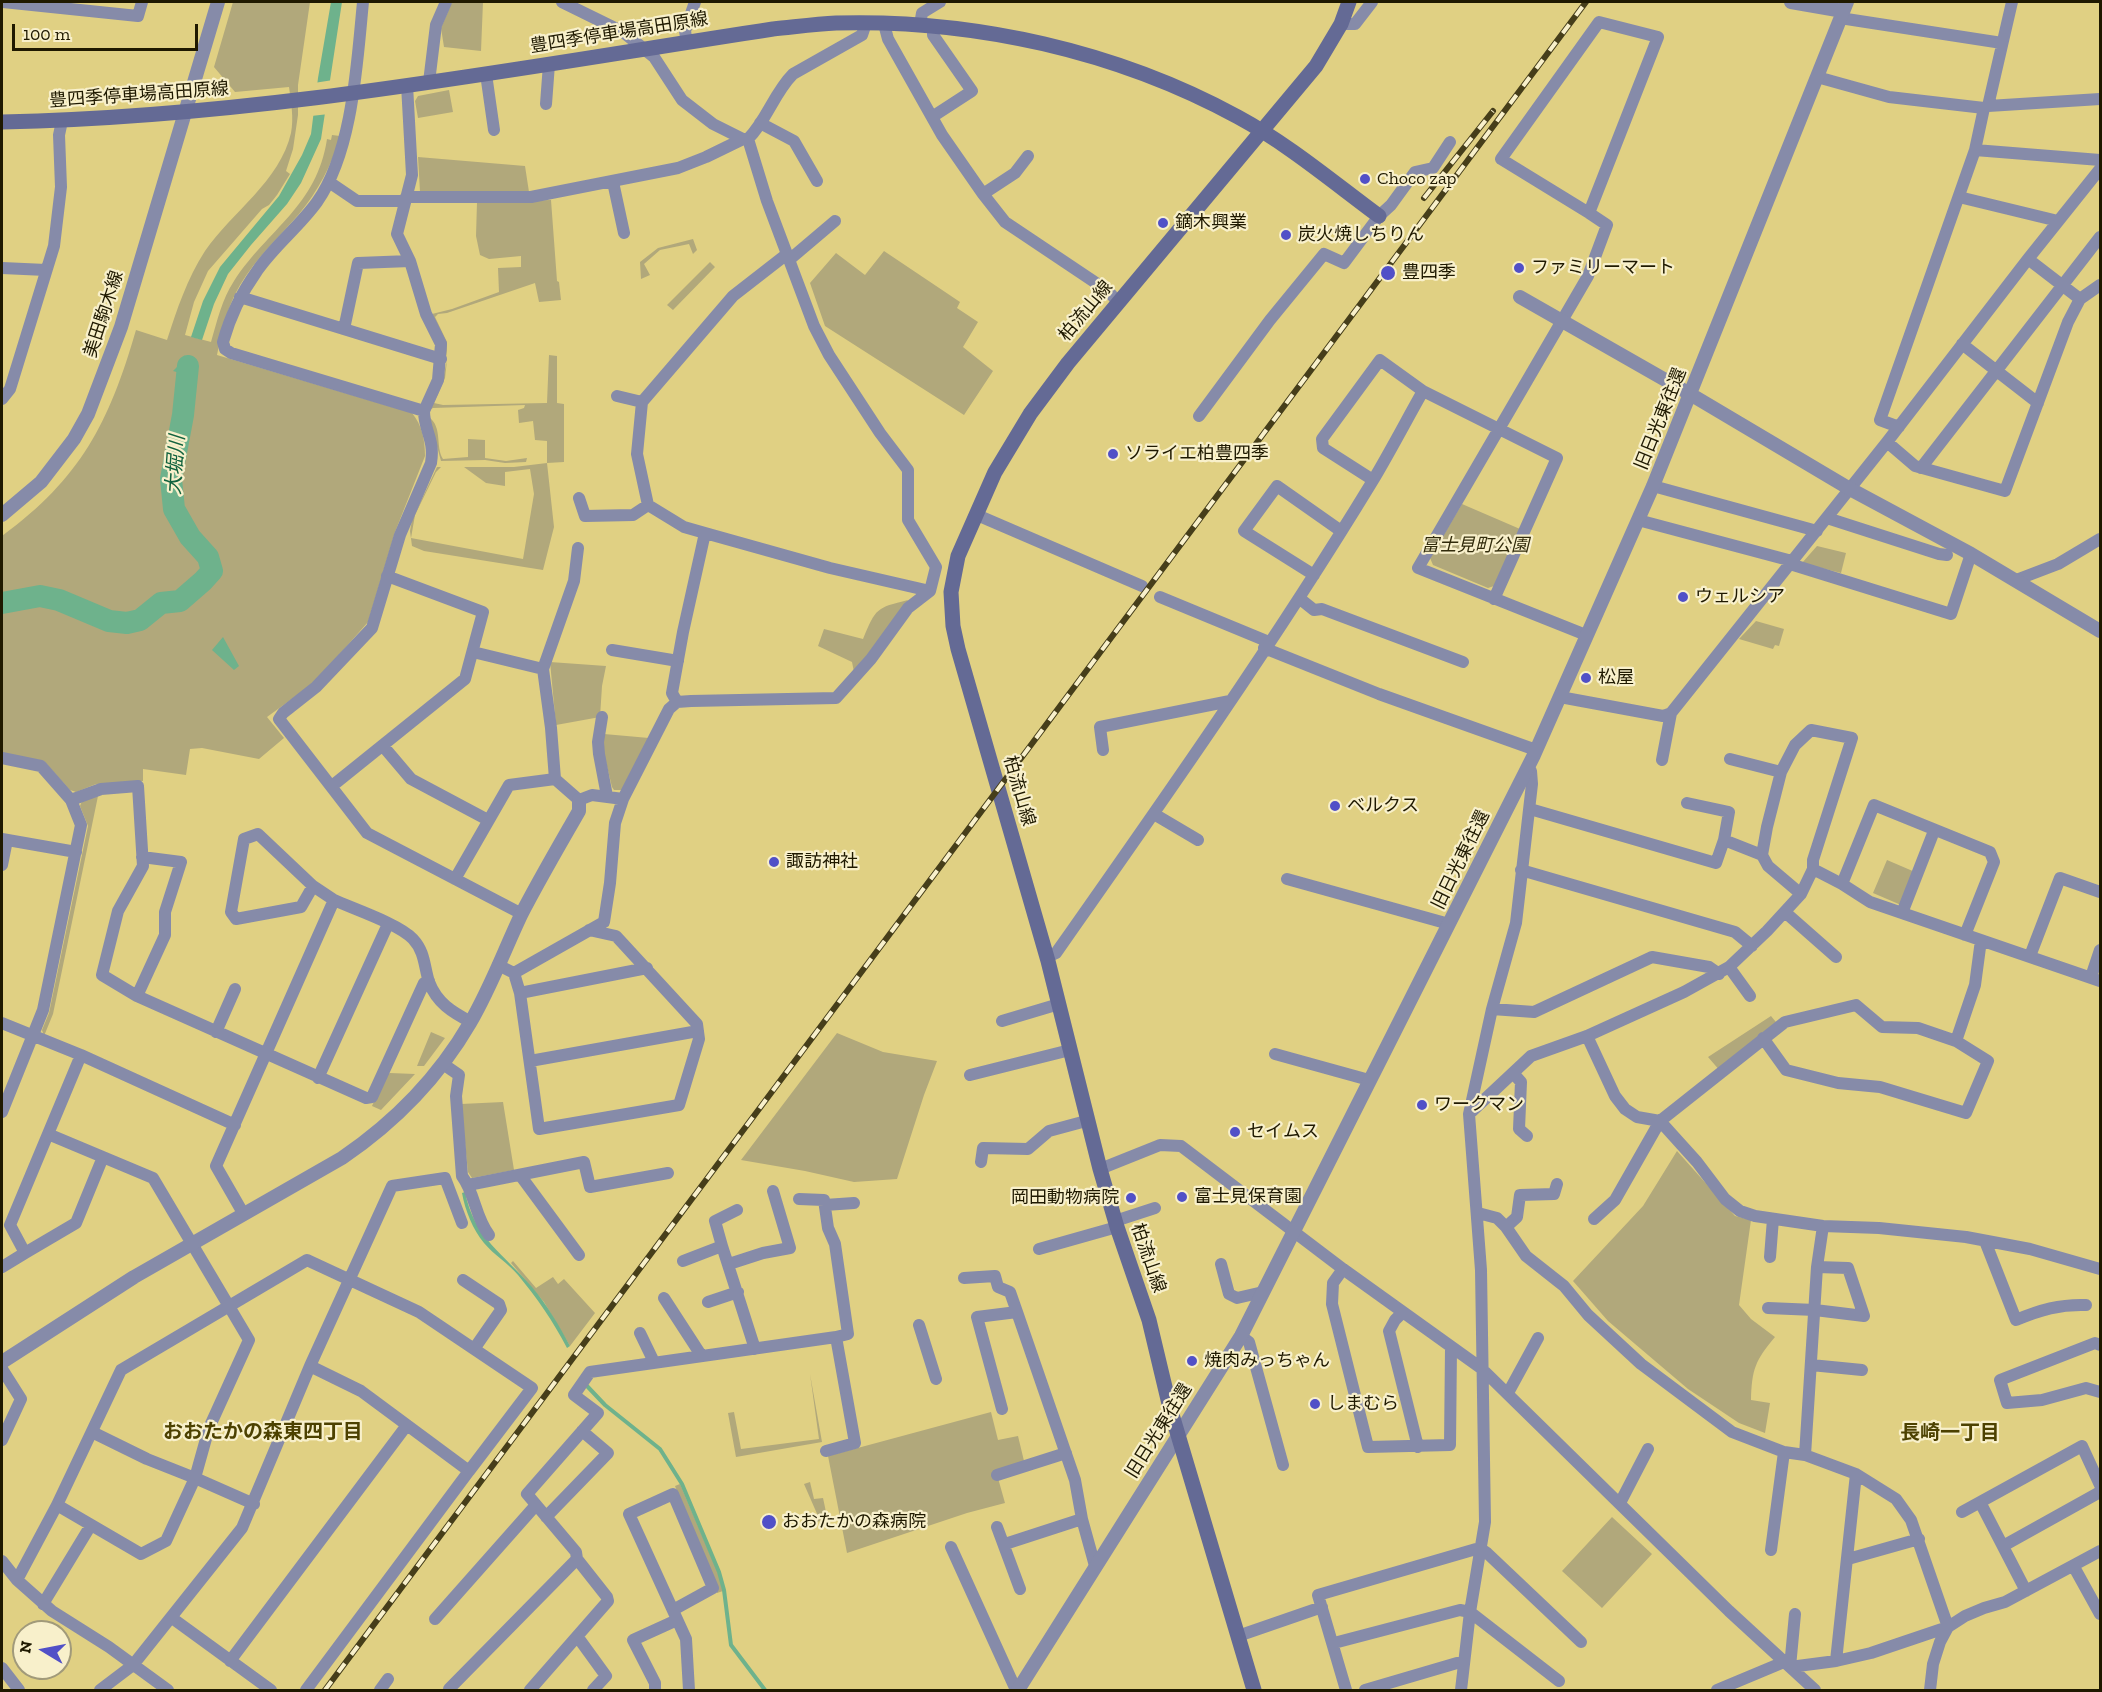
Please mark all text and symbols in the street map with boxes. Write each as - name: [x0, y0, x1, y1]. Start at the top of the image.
- street label: 豊四季停車場高田原線: [528, 8, 710, 58]
- scale bar: [15, 12, 201, 50]
- text: 100 m: [23, 23, 70, 45]
- street label: 豊四季停車場高田原線: [48, 78, 230, 112]
- place label: Choco zap: [1377, 168, 1457, 190]
- marker: Choco zap: [1358, 172, 1372, 186]
- place label: 鏑木興業: [1175, 212, 1247, 234]
- marker: 鏑木興業: [1156, 216, 1170, 230]
- place label: 炭火焼しちりん: [1298, 224, 1424, 246]
- marker: 炭火焼しちりん: [1279, 228, 1293, 242]
- place label: ファミリーマート: [1531, 257, 1675, 279]
- marker: ファミリーマート: [1512, 261, 1526, 275]
- place label: 豊四季: [1402, 262, 1456, 284]
- marker: 豊四季: [1379, 264, 1397, 282]
- street label: 美田駒木線: [80, 268, 128, 360]
- street label: 柏流山線: [1055, 276, 1117, 346]
- street label: 旧日光東往還: [1631, 365, 1691, 473]
- water label: 大堀川: [162, 434, 190, 496]
- place label: ソライエ柏豊四季: [1125, 443, 1269, 465]
- marker: ソライエ柏豊四季: [1106, 447, 1120, 461]
- park label: 富士見町公園: [1421, 535, 1529, 557]
- place label: ウェルシア: [1695, 586, 1785, 608]
- marker: ウェルシア: [1676, 590, 1690, 604]
- place label: 松屋: [1598, 667, 1634, 689]
- marker: 松屋: [1579, 671, 1593, 685]
- street label: 柏流山線: [999, 753, 1039, 829]
- place label: ベルクス: [1347, 795, 1419, 817]
- marker: ベルクス: [1328, 799, 1342, 813]
- street label: 旧日光東往還: [1428, 807, 1494, 913]
- place label: 諏訪神社: [786, 851, 858, 873]
- marker: 諏訪神社: [767, 855, 781, 869]
- place label: ワークマン: [1434, 1094, 1524, 1116]
- marker: ワークマン: [1415, 1098, 1429, 1112]
- place label: セイムス: [1247, 1121, 1319, 1143]
- marker: セイムス: [1228, 1125, 1242, 1139]
- place label: 富士見保育園: [1194, 1186, 1302, 1208]
- place label: 岡田動物病院: [1011, 1187, 1119, 1209]
- marker: 富士見保育園: [1175, 1190, 1189, 1204]
- marker: 岡田動物病院: [1124, 1191, 1138, 1205]
- street label: 柏流山線: [1126, 1220, 1170, 1296]
- place label: 焼肉みっちゃん: [1204, 1350, 1330, 1372]
- marker: 焼肉みっちゃん: [1185, 1354, 1199, 1368]
- street label: 旧日光東往還: [1121, 1379, 1197, 1483]
- place label: しまむら: [1327, 1393, 1399, 1415]
- marker: しまむら: [1308, 1397, 1322, 1411]
- district label: おおたかの森東四丁目: [163, 1420, 363, 1444]
- district label: 長崎一丁目: [1900, 1421, 2000, 1445]
- place label: おおたかの森病院: [782, 1511, 926, 1533]
- marker: おおたかの森病院: [760, 1513, 778, 1531]
- north arrow: [12, 1620, 72, 1680]
- text: N: [15, 1639, 36, 1655]

